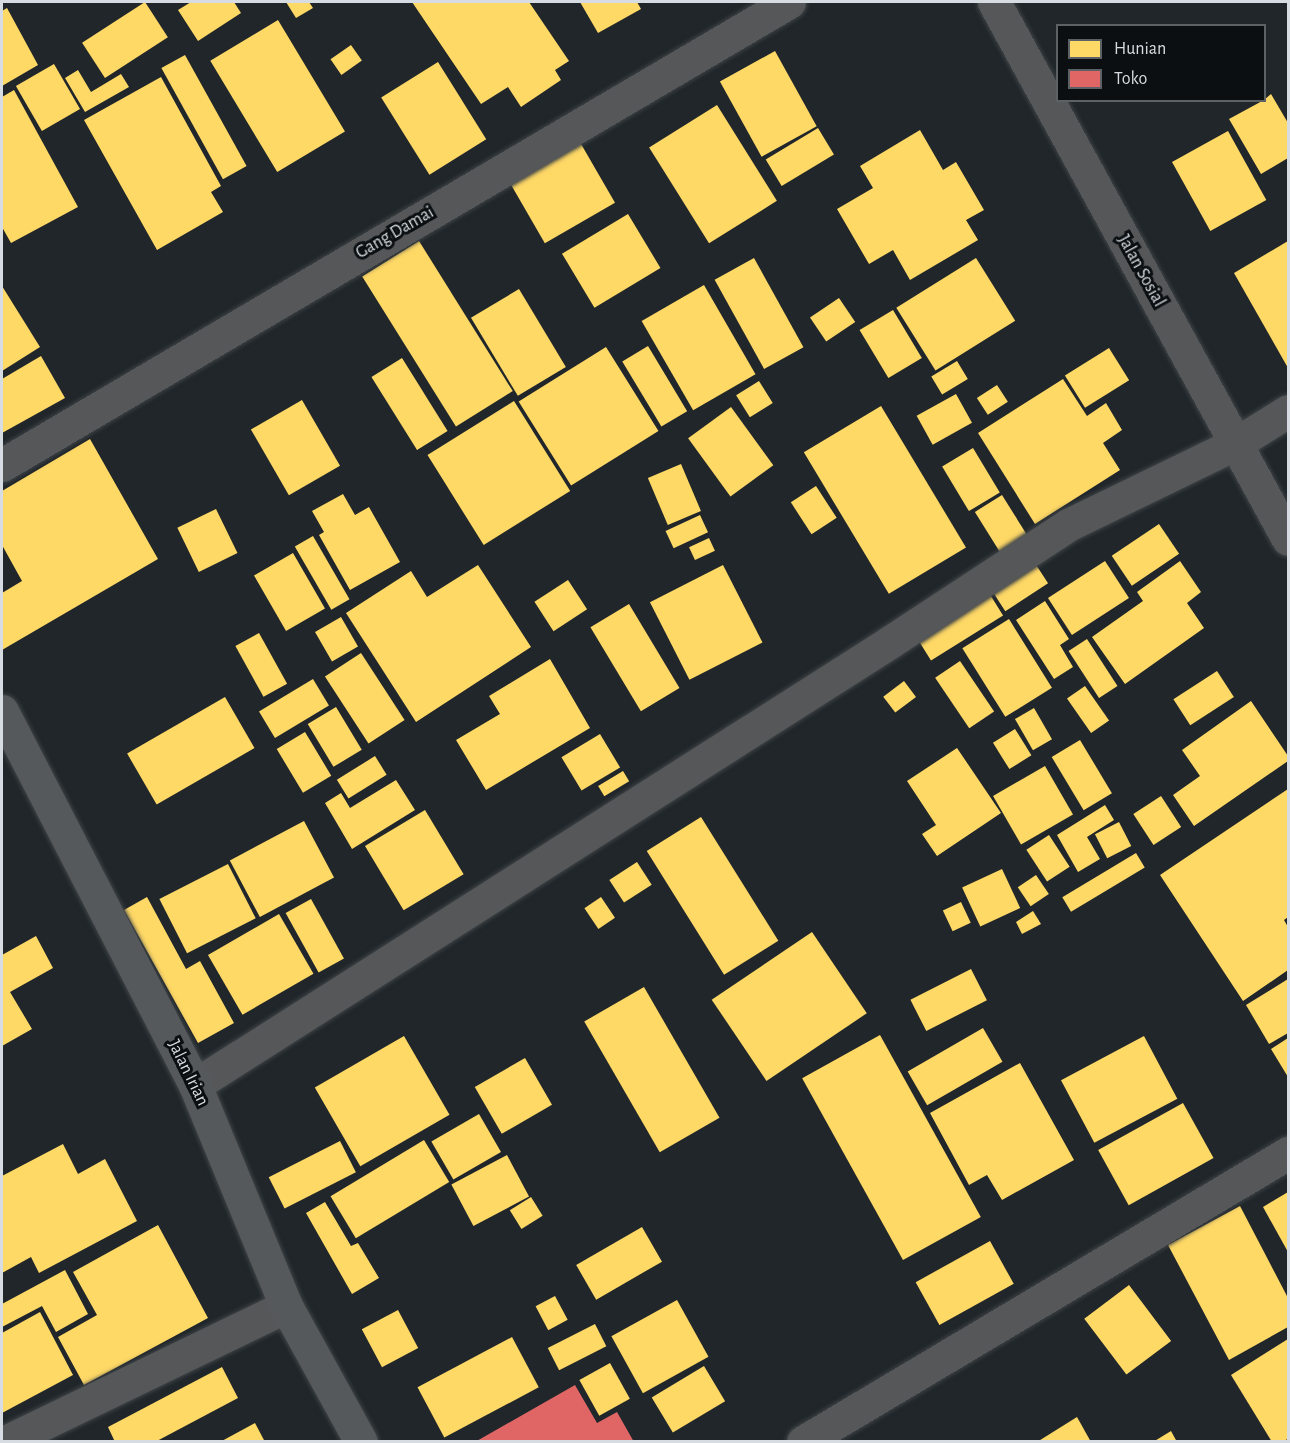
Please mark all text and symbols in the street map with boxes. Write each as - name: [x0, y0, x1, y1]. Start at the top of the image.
- legend: [1056, 24, 1266, 102]
- text: Hunian: [1114, 40, 1166, 58]
- text: Toko: [1114, 70, 1147, 88]
- street label: Gang Damai: [352, 202, 438, 264]
- street label: Jalan Sosial: [1112, 231, 1170, 311]
- street label: Jalan Irian: [163, 1037, 213, 1109]

